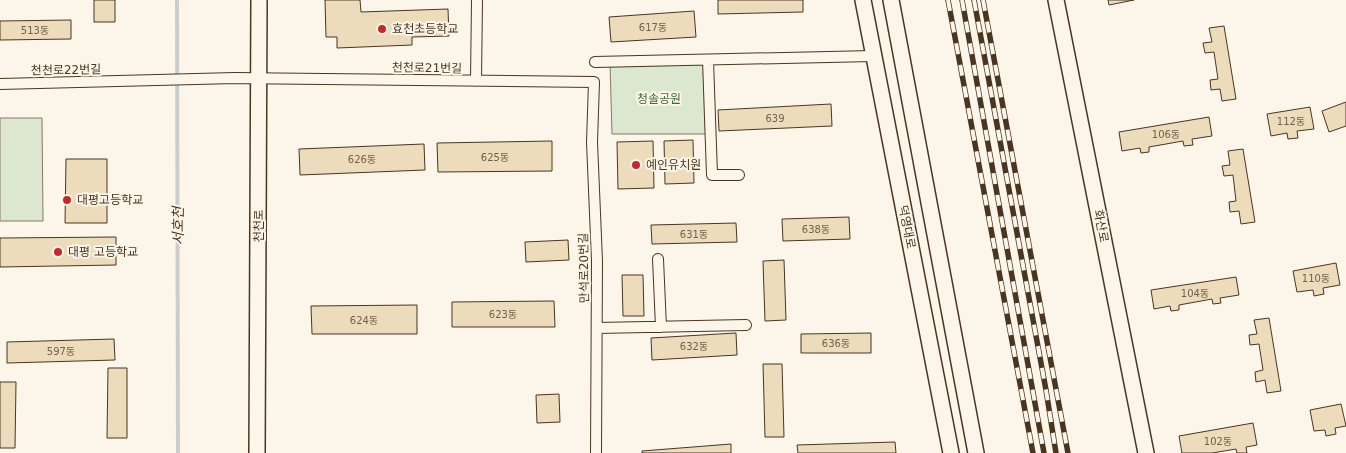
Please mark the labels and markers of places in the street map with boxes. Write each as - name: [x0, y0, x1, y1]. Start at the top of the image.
- place label: 효천초등학교: [392, 22, 458, 36]
- marker: 효천초등학교: [376, 23, 388, 35]
- place label: 예인유치원: [646, 158, 701, 172]
- marker: 예인유치원: [630, 159, 642, 171]
- place label: 대평고등학교: [77, 193, 143, 207]
- marker: 대평고등학교: [61, 194, 73, 206]
- place label: 대평 고등학교: [68, 245, 138, 259]
- marker: 대평 고등학교: [52, 246, 64, 258]

